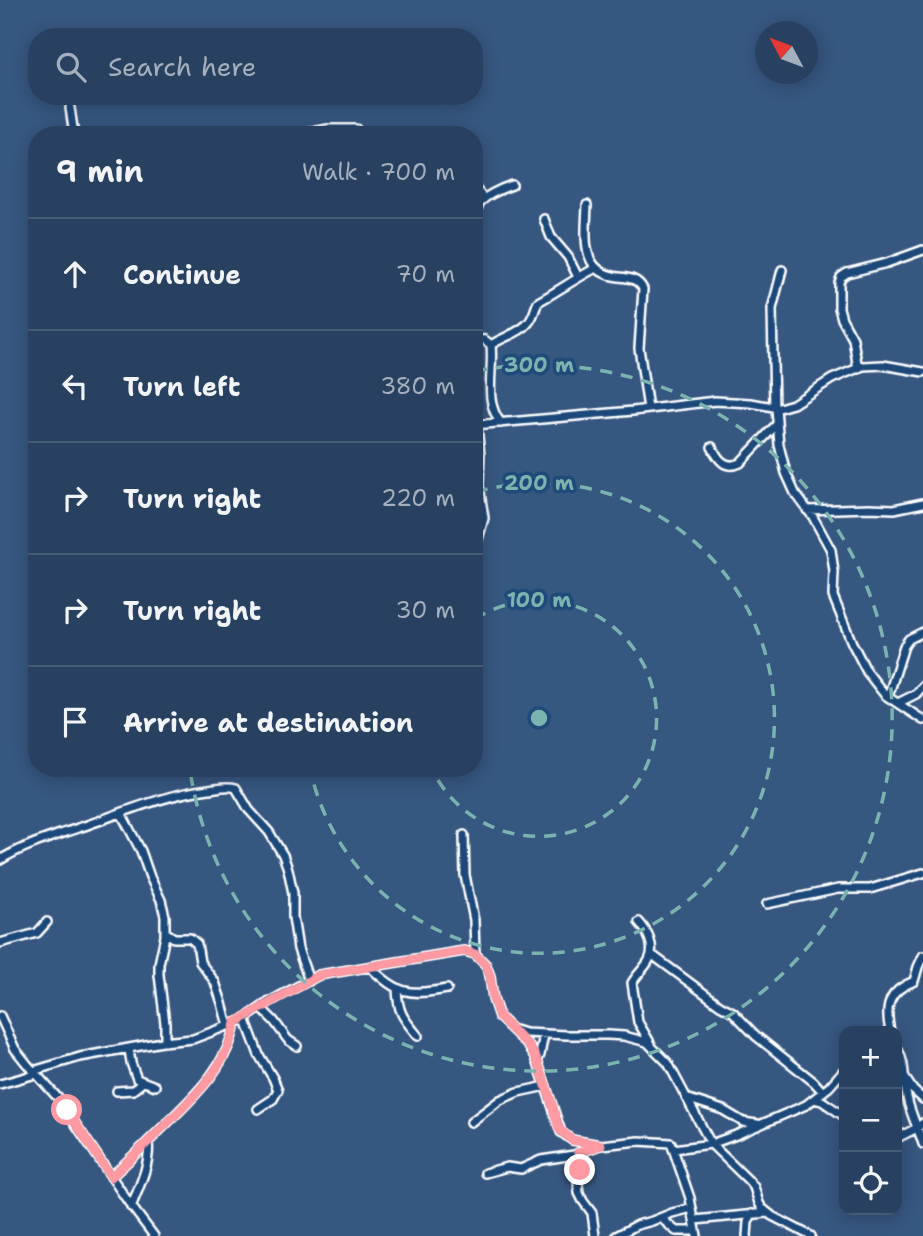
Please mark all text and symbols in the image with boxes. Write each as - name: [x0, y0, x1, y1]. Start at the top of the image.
- north arrow: [755, 21, 818, 84]
- search box: [28, 28, 483, 105]
- icon: search: [52, 48, 90, 86]
- text: Search here: [108, 49, 257, 84]
- text: 9 min: [56, 151, 143, 192]
- text: Walk · 700 m: [302, 157, 455, 187]
- icon: ahead: [56, 255, 94, 293]
- text: Continue: [123, 257, 241, 292]
- text: 70 m: [396, 259, 455, 289]
- text: 300 m: [504, 351, 574, 379]
- icon: left: [56, 367, 94, 405]
- text: Turn left: [123, 369, 240, 404]
- text: 380 m: [380, 371, 455, 401]
- text: 200 m: [504, 469, 574, 497]
- icon: right: [56, 479, 94, 517]
- text: Turn right: [123, 481, 261, 516]
- text: 220 m: [381, 483, 455, 513]
- text: 100 m: [507, 586, 571, 614]
- icon: right: [56, 591, 94, 629]
- text: Turn right: [123, 593, 261, 628]
- text: 30 m: [396, 595, 455, 625]
- icon: arrive: [56, 703, 94, 741]
- text: Arrive at destination: [123, 705, 413, 740]
- centre of rings: [527, 706, 551, 730]
- map controls: [839, 1026, 902, 1215]
- button: +: [839, 1026, 902, 1089]
- button: −: [839, 1089, 902, 1152]
- route start: [51, 1094, 82, 1125]
- button: locate: [839, 1152, 902, 1215]
- route end: [564, 1154, 595, 1185]

